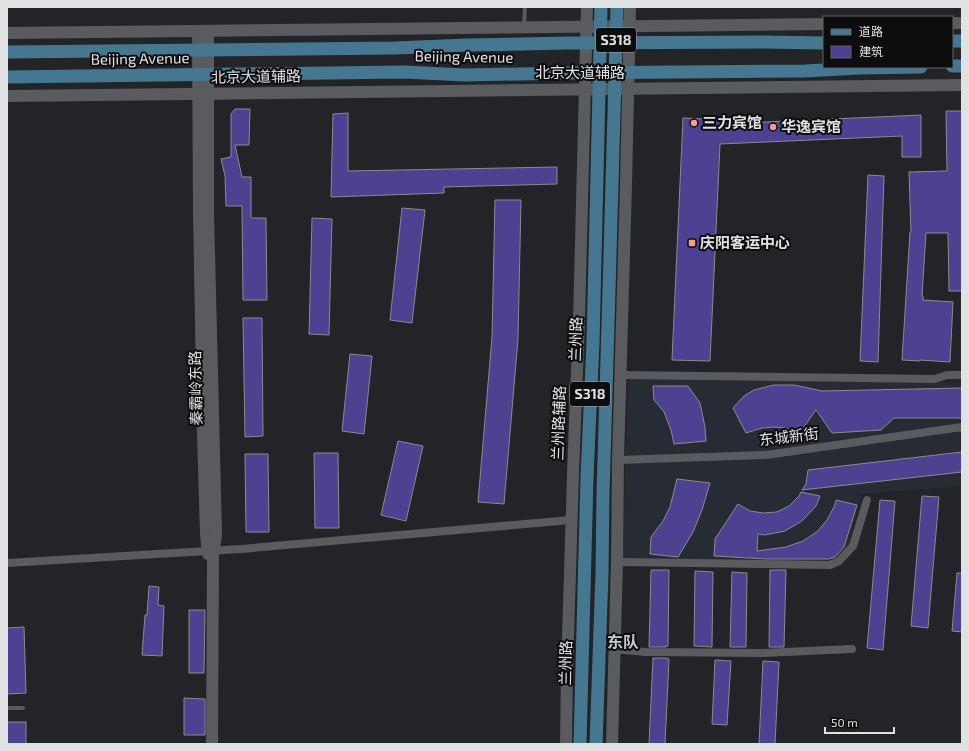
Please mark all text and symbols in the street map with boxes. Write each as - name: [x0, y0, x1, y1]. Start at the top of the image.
- legend: [823, 16, 953, 68]
- text: 道路: [859, 24, 883, 38]
- road number: S318: [596, 28, 636, 52]
- text: 建筑: [859, 44, 883, 58]
- street label: Beijing Avenue: [414, 46, 514, 67]
- street label: Beijing Avenue: [90, 48, 190, 69]
- street label: 北京大道辅路: [535, 63, 625, 81]
- street label: 北京大道辅路: [211, 66, 301, 86]
- place label: 三力宾馆: [702, 113, 762, 131]
- place label: 华逸宾馆: [781, 117, 841, 135]
- marker: 三力宾馆: [689, 118, 699, 128]
- marker: 华逸宾馆: [768, 122, 778, 132]
- place label: 庆阳客运中心: [700, 233, 790, 251]
- marker: 庆阳客运中心: [687, 238, 697, 248]
- street label: 兰州路: [565, 316, 585, 362]
- street label: 秦霸岭东路: [185, 350, 205, 426]
- road number: S318: [570, 382, 610, 406]
- street label: 兰州路辅路: [548, 385, 568, 461]
- street label: 东城新街: [758, 423, 820, 449]
- district label: 东队: [607, 632, 639, 651]
- street label: 兰州路: [556, 640, 574, 686]
- scale bar: [825, 709, 894, 735]
- text: 50 m: [831, 715, 858, 729]

